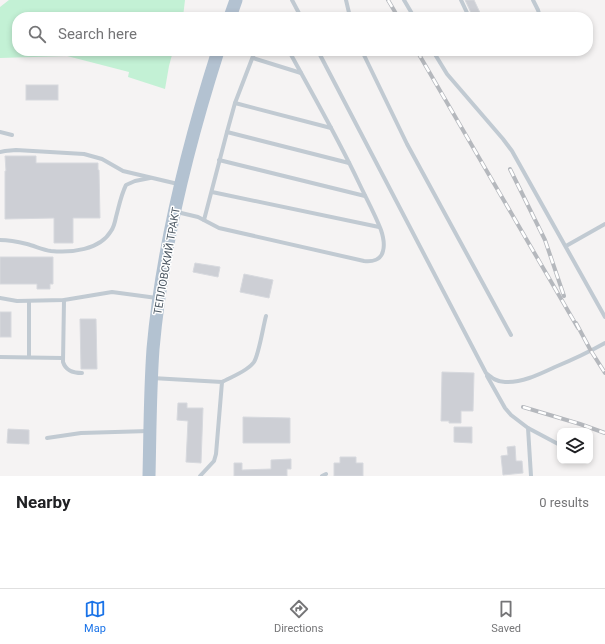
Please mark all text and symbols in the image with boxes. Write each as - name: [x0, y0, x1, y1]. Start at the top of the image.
- search box: [12, 12, 593, 56]
- icon: search: [26, 23, 48, 45]
- text: Search here: [58, 25, 137, 43]
- street label: ТЕПЛОВСКИЙ ТРАКТ: [151, 206, 183, 316]
- map controls: [557, 428, 593, 464]
- button: layers: [557, 428, 593, 464]
- text: Nearby: [16, 492, 71, 512]
- text: 0 results: [539, 495, 589, 510]
- tab: Map: [84, 598, 106, 635]
- tab: Directions: [274, 598, 323, 635]
- tab: Saved: [491, 598, 521, 635]

